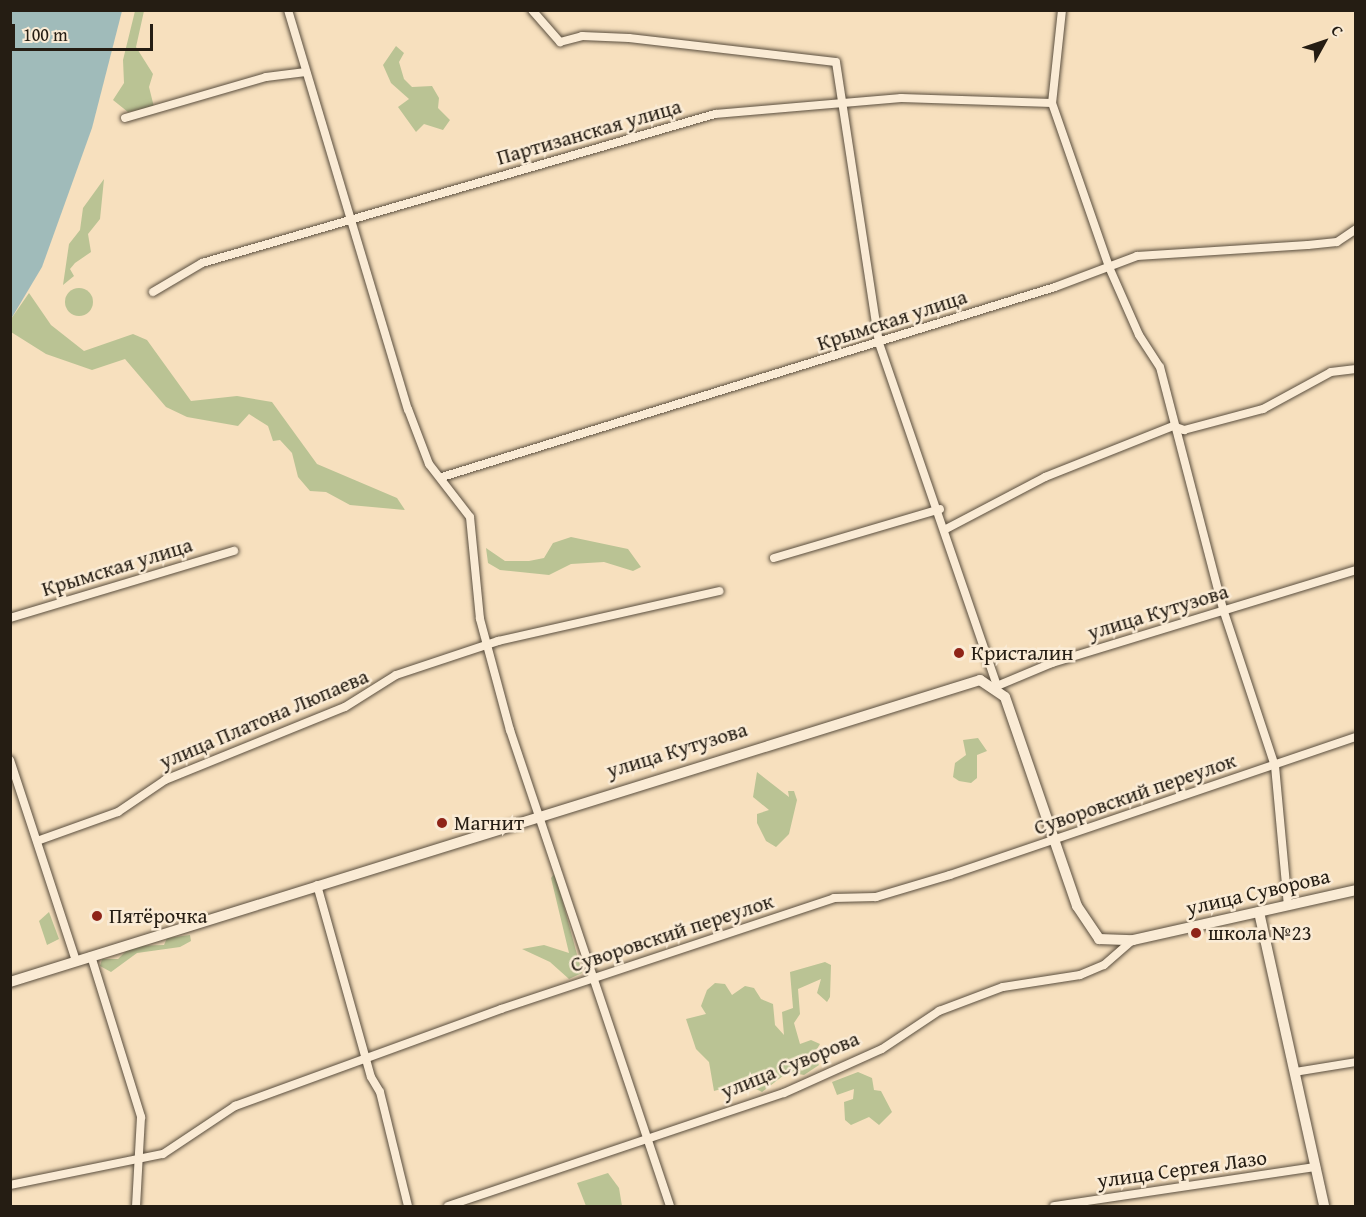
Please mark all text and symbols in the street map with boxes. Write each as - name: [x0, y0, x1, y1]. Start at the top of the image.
- scale bar: [15, 12, 156, 50]
- north arrow: [1294, 12, 1354, 72]
- text: С: [1326, 19, 1350, 42]
- text: 100 m: [23, 21, 68, 48]
- street label: Партизанская улица: [494, 94, 684, 170]
- street label: Крымская улица: [814, 284, 970, 356]
- street label: Крымская улица: [39, 532, 195, 602]
- street label: улица Кутузова: [1085, 579, 1231, 645]
- place label: Кристалин: [971, 640, 1073, 666]
- marker: Кристалин: [952, 646, 966, 660]
- street label: улица Платона Люпаева: [156, 664, 372, 774]
- street label: улица Кутузова: [604, 717, 750, 783]
- street label: Суворовский переулок: [1031, 748, 1239, 840]
- place label: Магнит: [454, 810, 524, 836]
- marker: Магнит: [435, 816, 449, 830]
- street label: улица Суворова: [1184, 863, 1332, 921]
- street label: Суворовский переулок: [567, 888, 777, 978]
- place label: Пятёрочка: [109, 903, 207, 929]
- marker: Пятёрочка: [90, 909, 104, 923]
- place label: школа №23: [1208, 920, 1312, 946]
- marker: школа №23: [1189, 926, 1203, 940]
- street label: улица Суворова: [717, 1026, 863, 1104]
- street label: улица Сергея Лазо: [1096, 1145, 1268, 1193]

